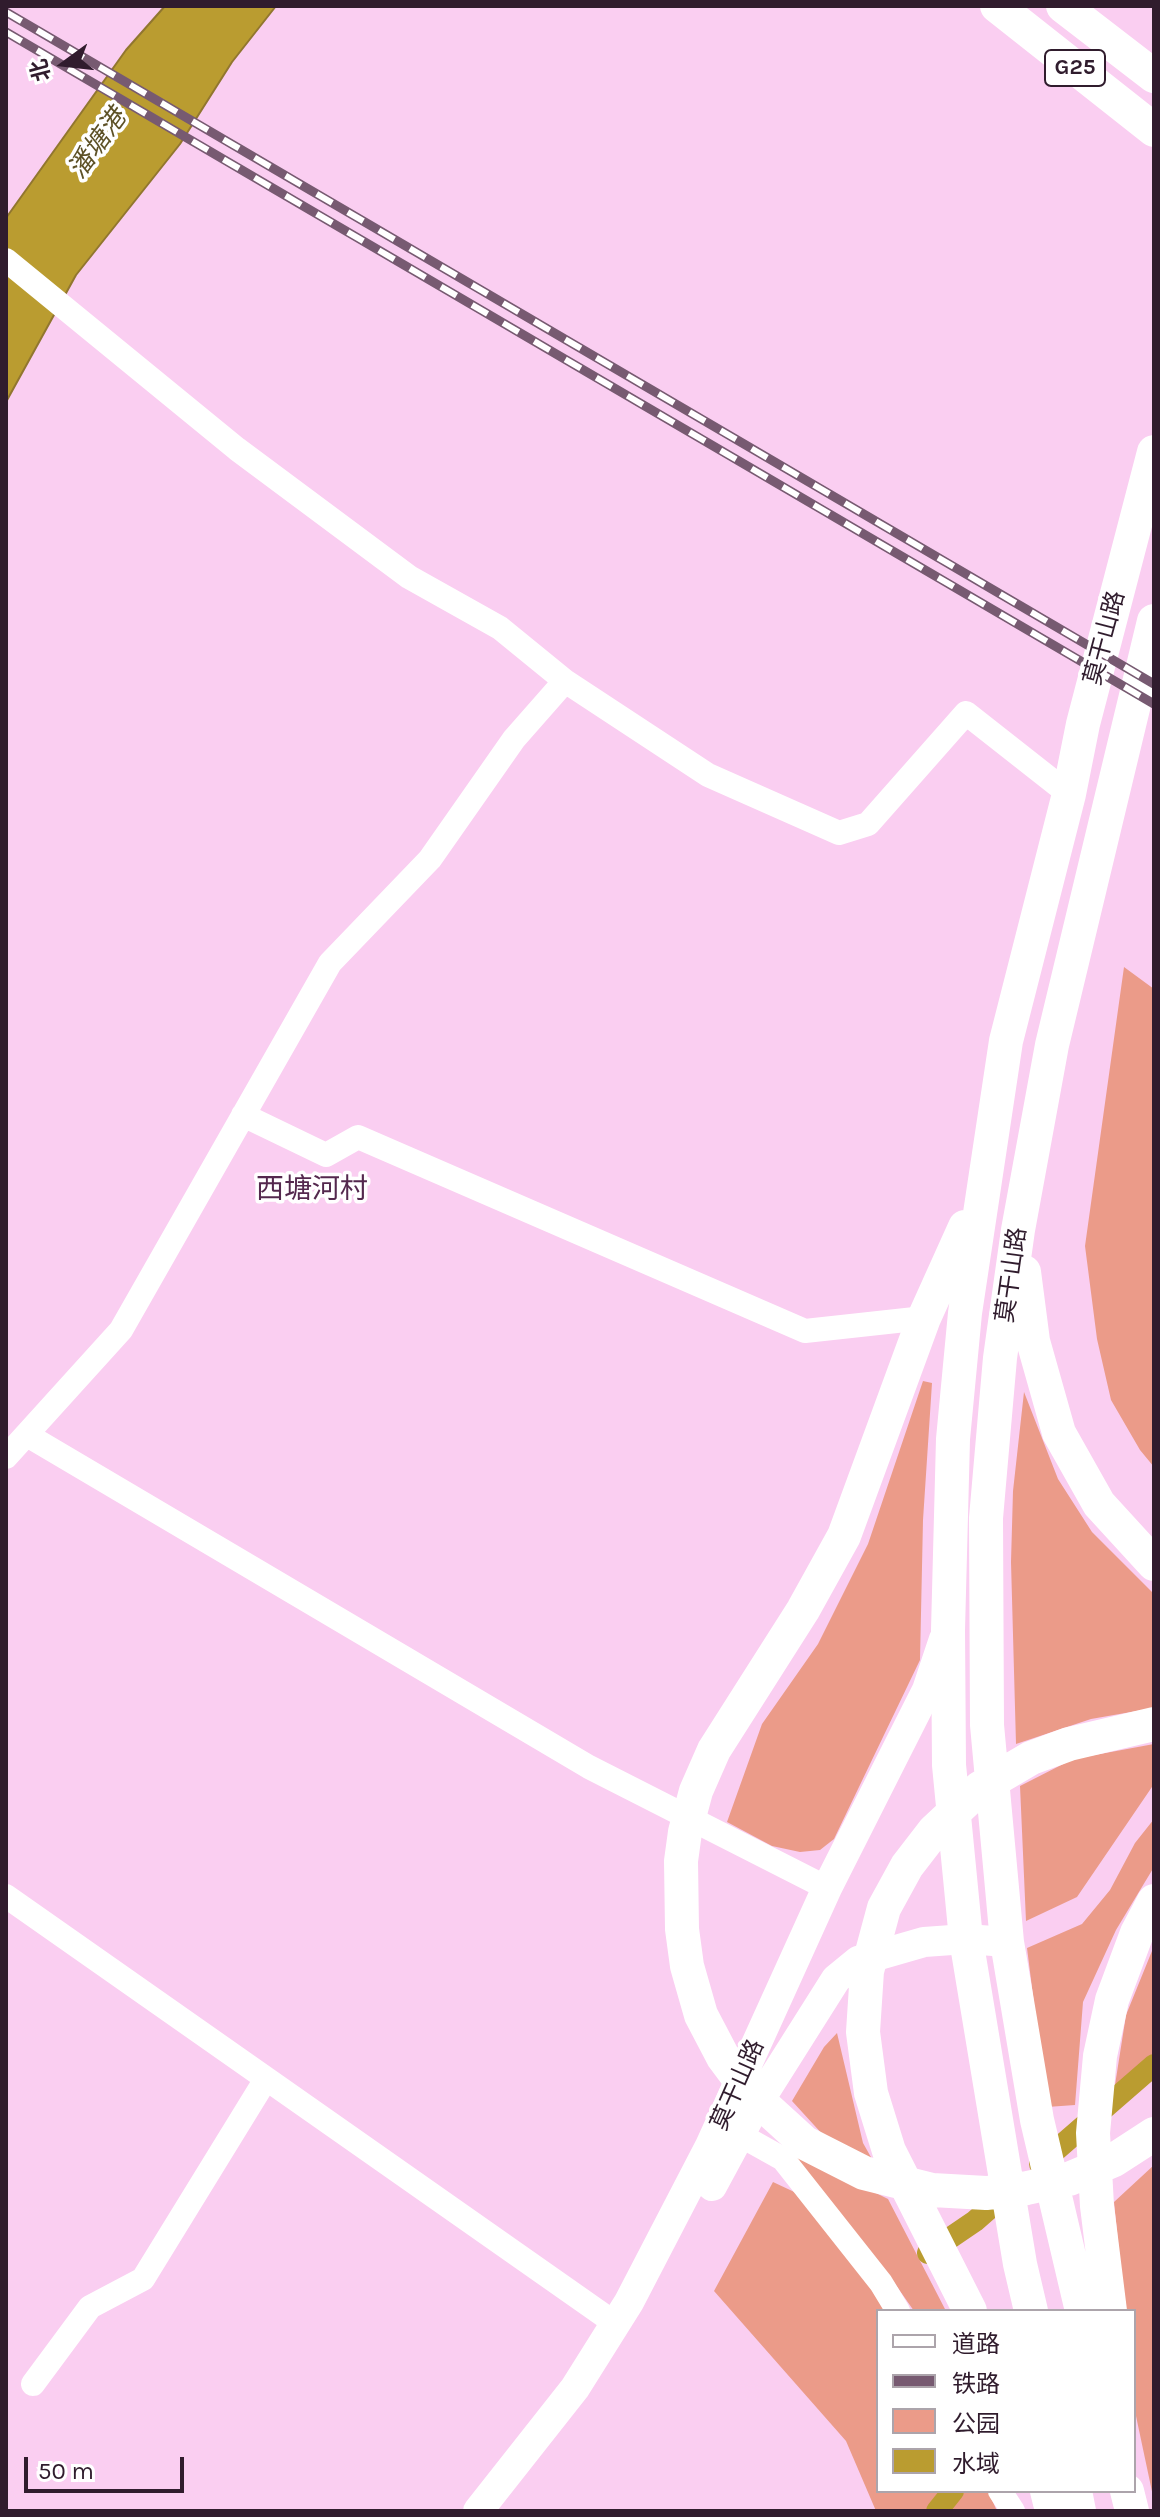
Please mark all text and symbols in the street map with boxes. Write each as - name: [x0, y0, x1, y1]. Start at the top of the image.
- north arrow: [24, 24, 104, 104]
- road number: G25: [1045, 50, 1105, 86]
- text: 北: [25, 56, 56, 84]
- water label: 潘塘港: [62, 103, 134, 185]
- street label: 莫干山路: [1079, 588, 1131, 688]
- district label: 西塘河村: [256, 1173, 368, 1207]
- street label: 莫干山路: [991, 1225, 1033, 1325]
- street label: 莫干山路: [705, 2035, 771, 2135]
- legend: [876, 2309, 1136, 2493]
- text: 道路: [952, 2330, 1000, 2358]
- text: 铁路: [952, 2370, 1000, 2398]
- text: 公园: [952, 2410, 1000, 2438]
- scale bar: [28, 2441, 188, 2491]
- text: 水域: [952, 2450, 1000, 2478]
- text: 50 m: [38, 2457, 94, 2485]

